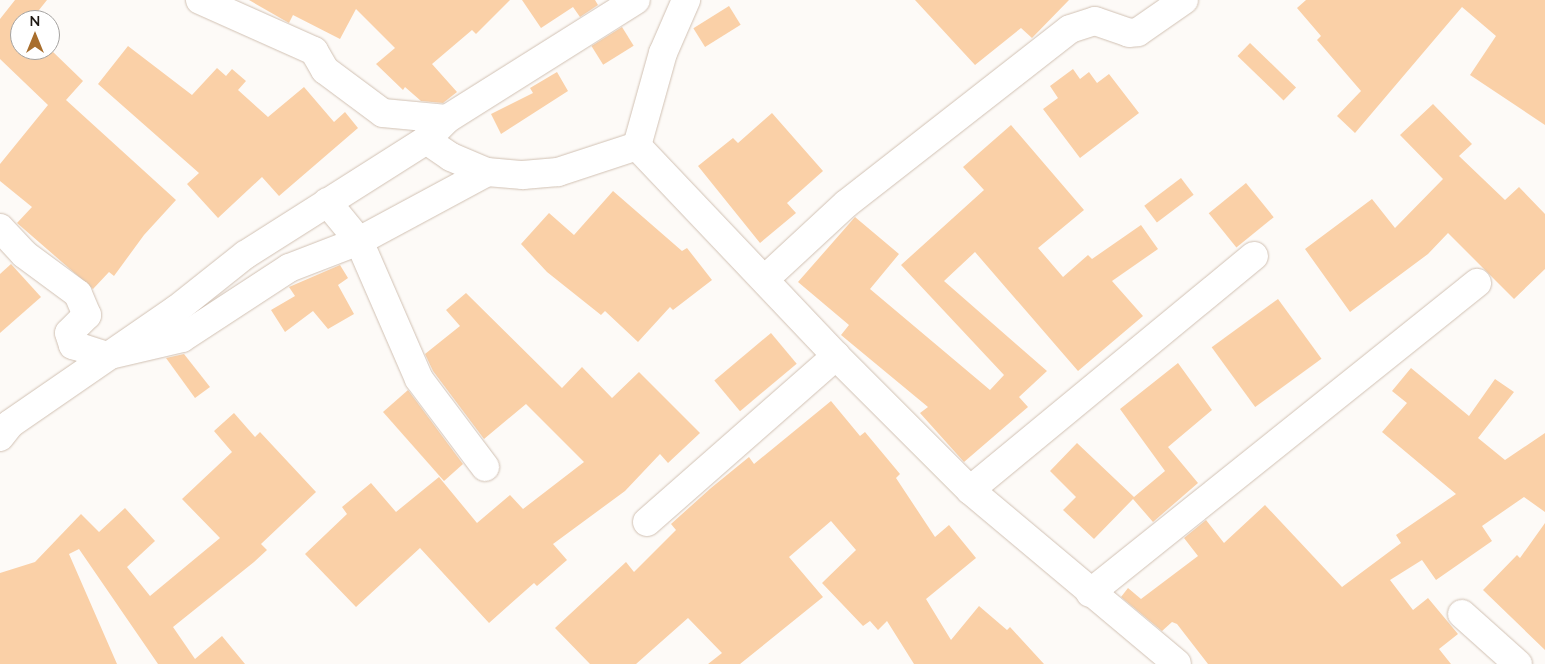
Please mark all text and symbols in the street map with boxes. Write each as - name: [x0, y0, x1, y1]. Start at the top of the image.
- north arrow: [10, 10, 60, 60]
- text: N: [30, 12, 40, 29]

